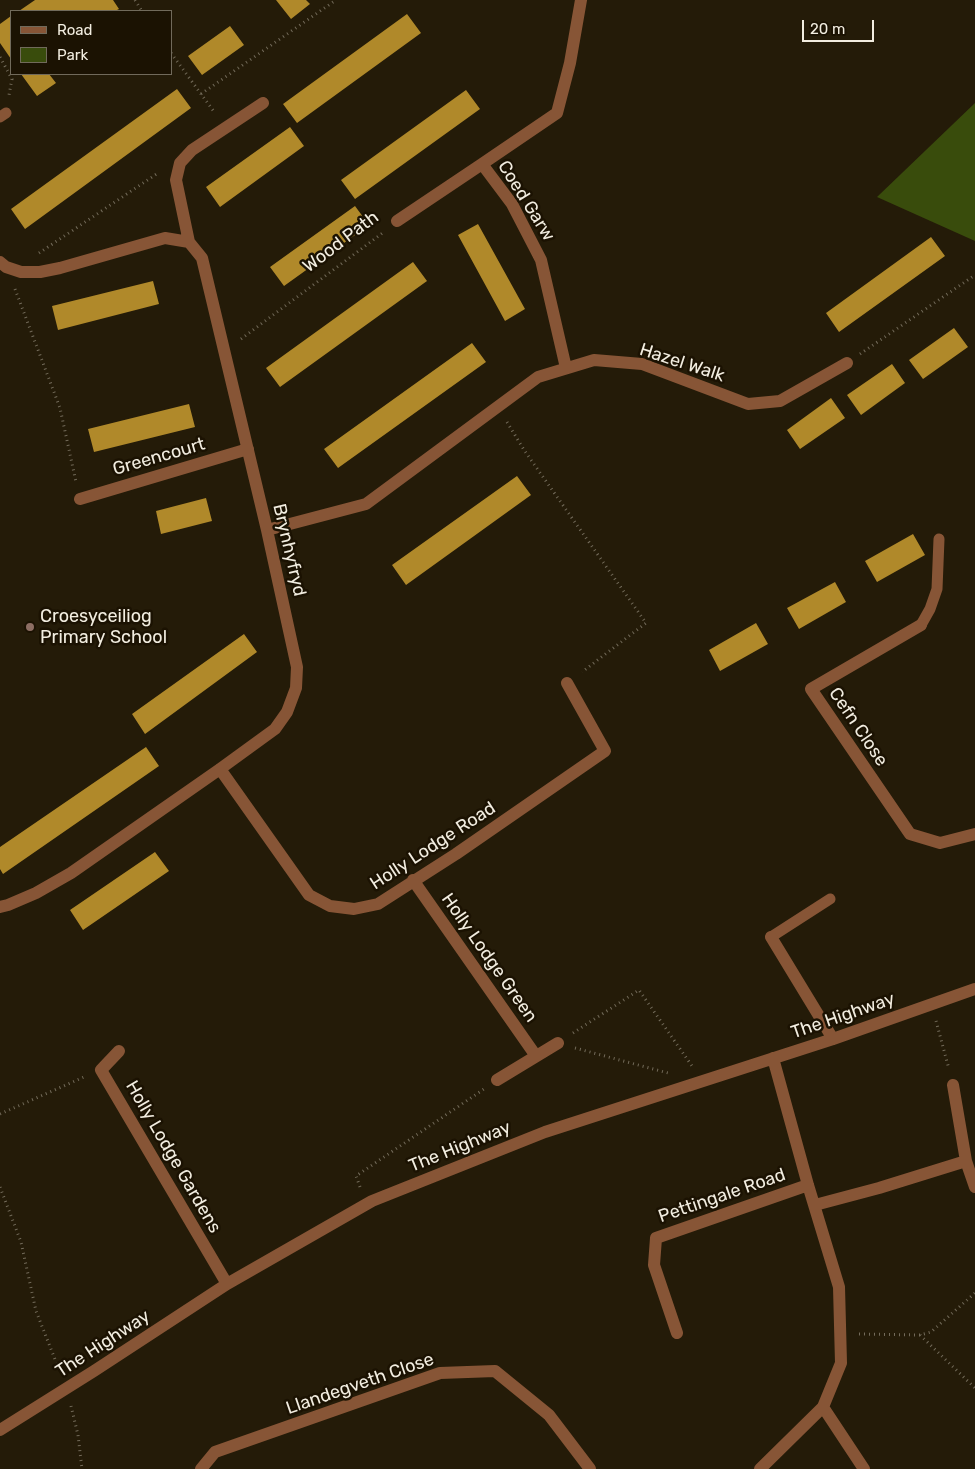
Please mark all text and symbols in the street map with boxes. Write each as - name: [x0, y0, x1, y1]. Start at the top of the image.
- legend: [10, 10, 172, 75]
- scale bar: [805, 10, 878, 42]
- text: 20 m: [810, 20, 845, 38]
- text: Road: [57, 21, 93, 39]
- text: Park: [57, 46, 88, 64]
- street label: Coed Garw: [493, 157, 559, 245]
- street label: Wood Path: [299, 207, 383, 277]
- street label: Hazel Walk: [637, 339, 727, 387]
- street label: Greencourt: [110, 434, 208, 480]
- street label: Brynhyfryd: [268, 502, 310, 598]
- place label: Croesyceiliog Primary School: [40, 606, 167, 649]
- marker: Croesyceiliog Primary School: [24, 621, 36, 633]
- street label: Cefn Close: [824, 684, 892, 770]
- street label: Holly Lodge Road: [366, 797, 500, 895]
- street label: Holly Lodge Green: [436, 889, 542, 1027]
- street label: The Highway: [788, 988, 898, 1044]
- street label: Holly Lodge Gardens: [121, 1077, 225, 1237]
- street label: The Highway: [406, 1117, 514, 1177]
- street label: Pettingale Road: [656, 1164, 788, 1228]
- street label: The Highway: [52, 1305, 154, 1383]
- street label: Llandegveth Close: [283, 1349, 437, 1419]

